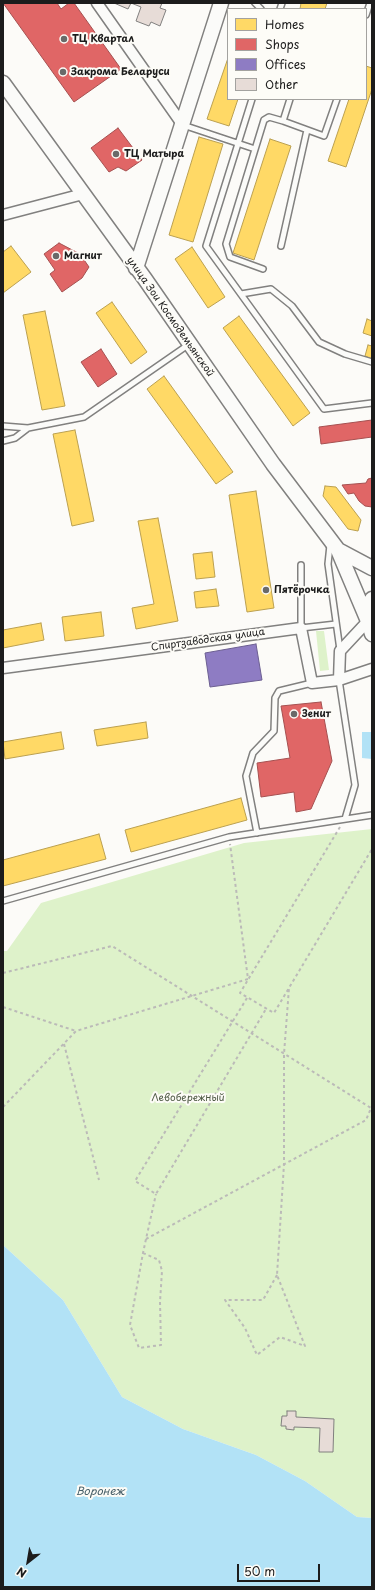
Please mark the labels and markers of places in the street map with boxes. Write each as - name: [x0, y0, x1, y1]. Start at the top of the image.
- place label: ТЦ Квартал: [72, 33, 134, 45]
- marker: ТЦ Квартал: [59, 34, 69, 44]
- place label: Закрома Беларуси: [71, 66, 170, 78]
- marker: Закрома Беларуси: [58, 67, 68, 77]
- place label: ТЦ Матыра: [124, 148, 184, 160]
- marker: ТЦ Матыра: [111, 149, 121, 159]
- place label: Магнит: [64, 250, 102, 262]
- marker: Магнит: [51, 251, 61, 261]
- place label: Пятёрочка: [274, 584, 330, 596]
- marker: Пятёрочка: [261, 585, 271, 595]
- place label: Зенит: [302, 708, 331, 720]
- marker: Зенит: [289, 709, 299, 719]

